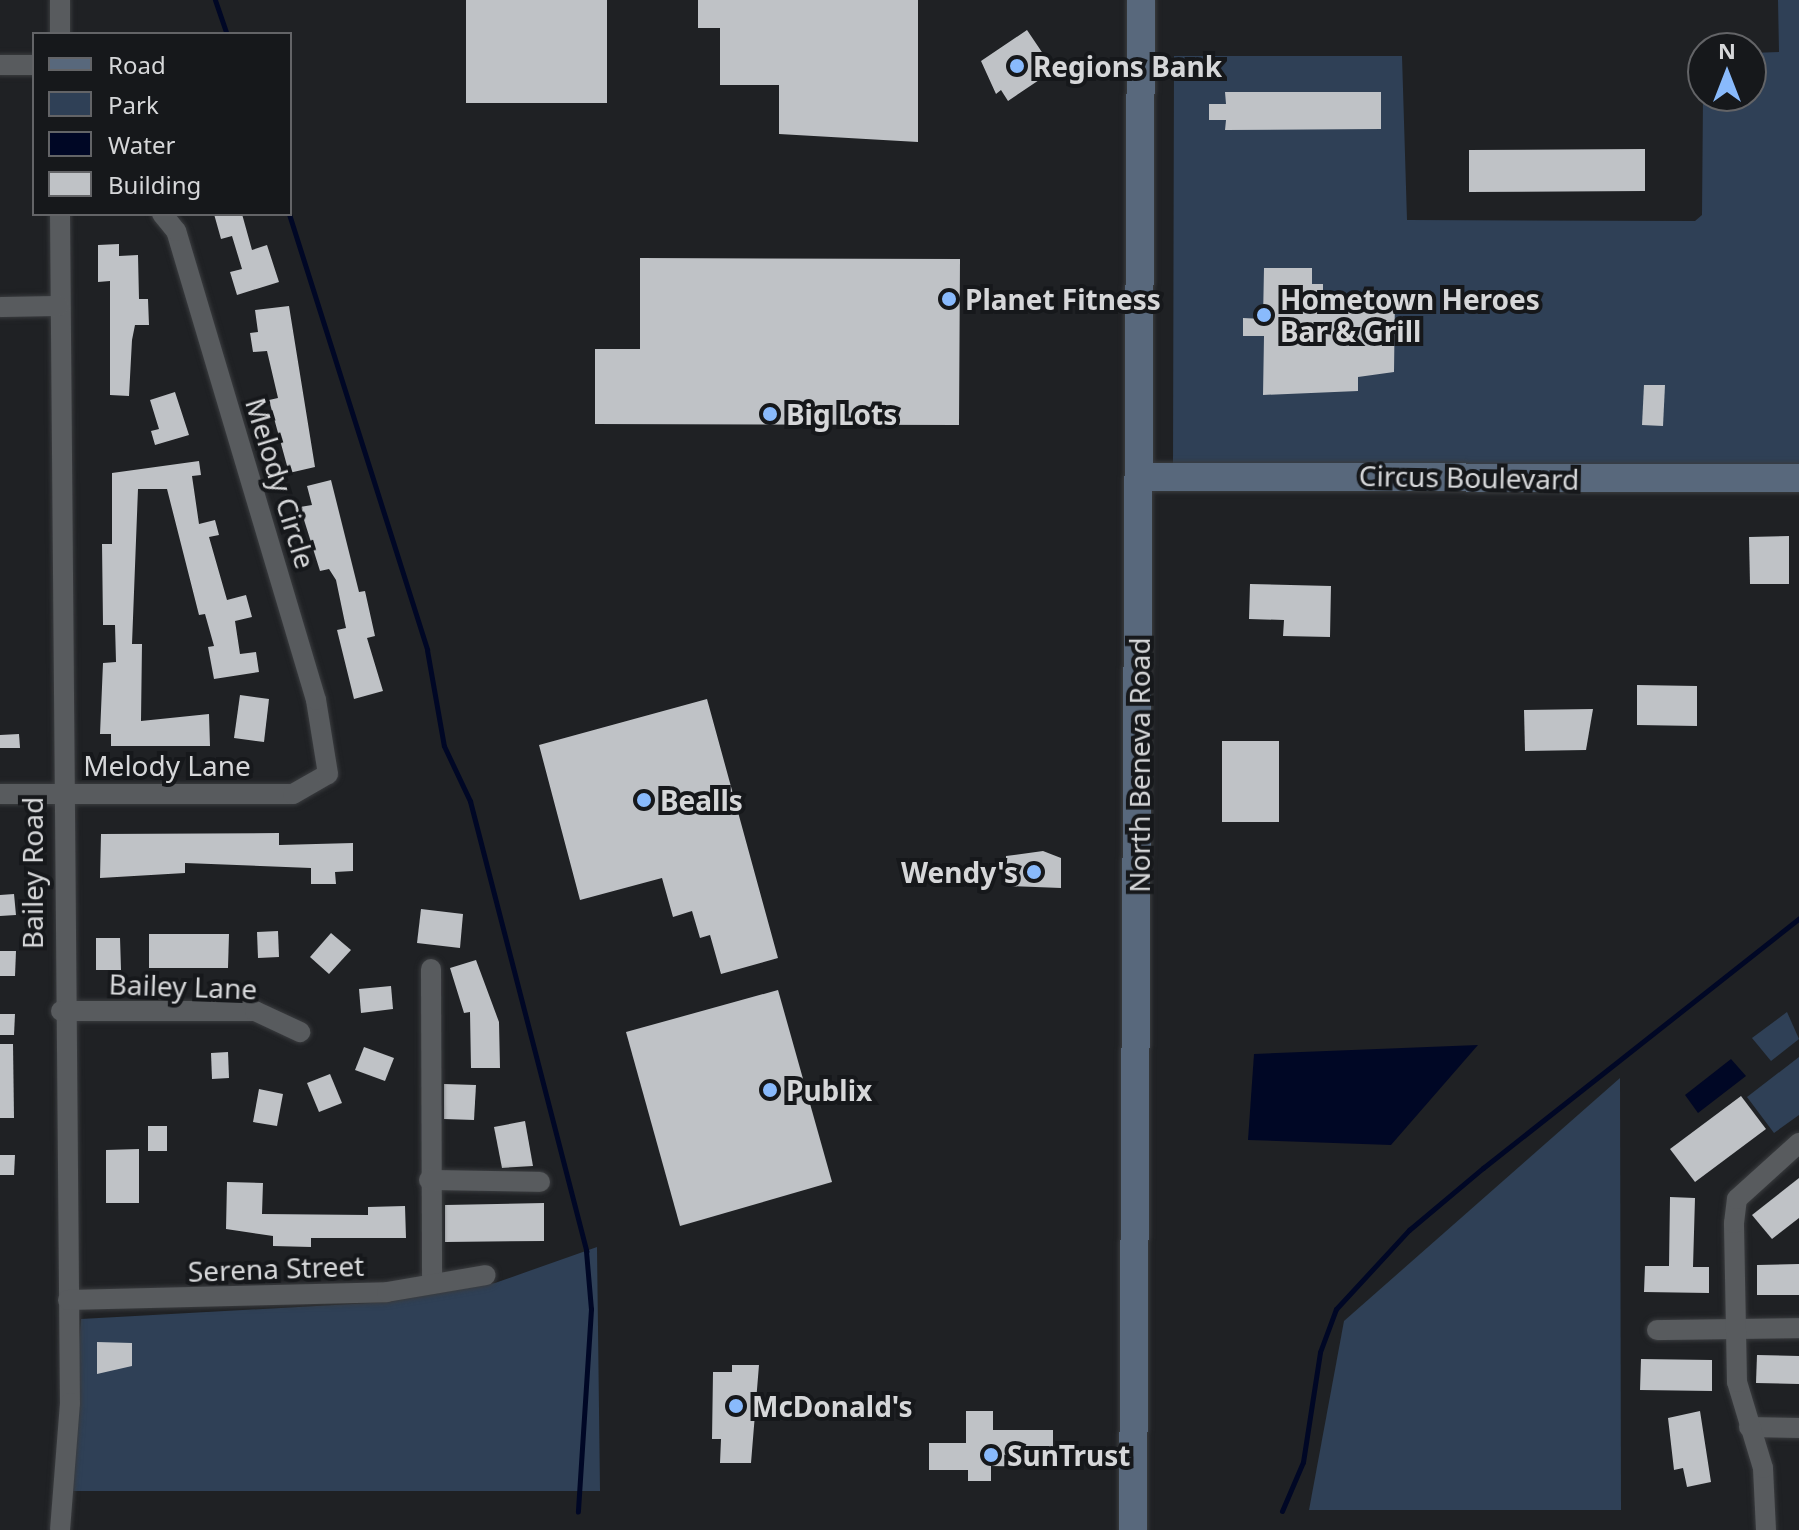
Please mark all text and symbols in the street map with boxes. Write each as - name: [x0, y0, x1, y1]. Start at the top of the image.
- legend: [32, 32, 292, 216]
- north arrow: [1687, 32, 1767, 112]
- text: N: [1718, 35, 1736, 65]
- text: Road: [108, 48, 166, 81]
- place label: Regions Bank: [1033, 49, 1222, 83]
- marker: Regions Bank: [1008, 57, 1026, 75]
- text: Park: [108, 88, 159, 121]
- text: Water: [108, 128, 175, 161]
- text: Building: [108, 168, 201, 201]
- place label: Planet Fitness: [965, 282, 1161, 316]
- place label: Hometown Heroes Bar & Grill: [1280, 282, 1540, 348]
- marker: Planet Fitness: [940, 290, 958, 308]
- marker: Hometown Heroes Bar & Grill: [1255, 306, 1273, 324]
- street label: Melody Circle: [239, 394, 323, 572]
- place label: Big Lots: [786, 397, 897, 431]
- marker: Big Lots: [761, 405, 779, 423]
- street label: Circus Boulevard: [1359, 458, 1579, 496]
- street label: North Beneva Road: [1122, 637, 1156, 893]
- street label: Melody Lane: [83, 748, 251, 782]
- place label: Bealls: [660, 783, 743, 817]
- marker: Bealls: [635, 791, 653, 809]
- street label: Bailey Road: [15, 797, 49, 949]
- place label: Wendy's: [901, 855, 1018, 889]
- marker: Wendy's: [1025, 863, 1043, 881]
- street label: Bailey Lane: [108, 967, 258, 1005]
- place label: Publix: [786, 1073, 872, 1107]
- marker: Publix: [761, 1081, 779, 1099]
- street label: Serena Street: [187, 1248, 365, 1288]
- place label: McDonald's: [752, 1389, 913, 1423]
- marker: McDonald's: [727, 1397, 745, 1415]
- place label: SunTrust: [1007, 1438, 1131, 1472]
- marker: SunTrust: [982, 1446, 1000, 1464]

